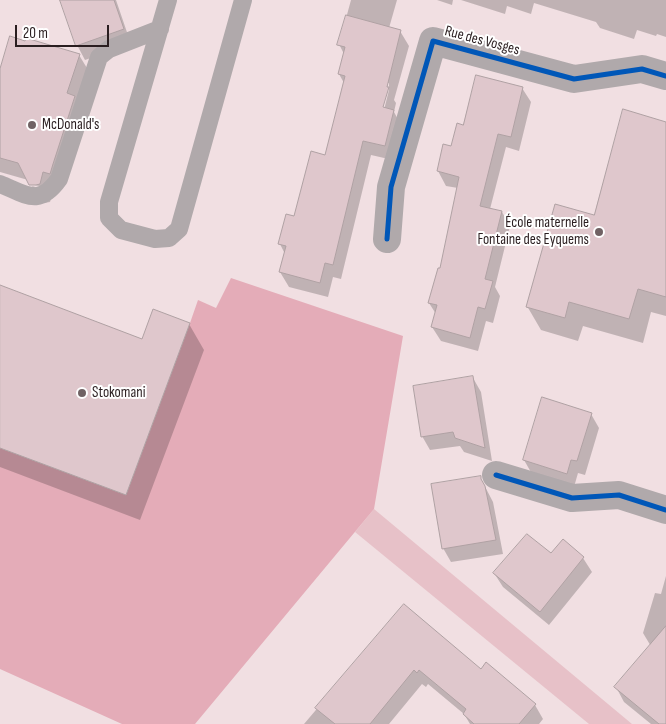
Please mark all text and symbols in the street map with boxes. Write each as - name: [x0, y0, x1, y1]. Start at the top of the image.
- scale bar: [18, 15, 111, 47]
- street label: Rue des Vosges: [443, 22, 521, 60]
- text: 20 m: [23, 24, 48, 43]
- place label: McDonald's: [42, 116, 99, 134]
- marker: McDonald's: [26, 119, 38, 131]
- place label: École maternelle Fontaine des Eyquems: [477, 214, 589, 249]
- marker: École maternelle Fontaine des Eyquems: [593, 226, 605, 238]
- place label: Stokomani: [92, 384, 145, 402]
- marker: Stokomani: [76, 387, 88, 399]

